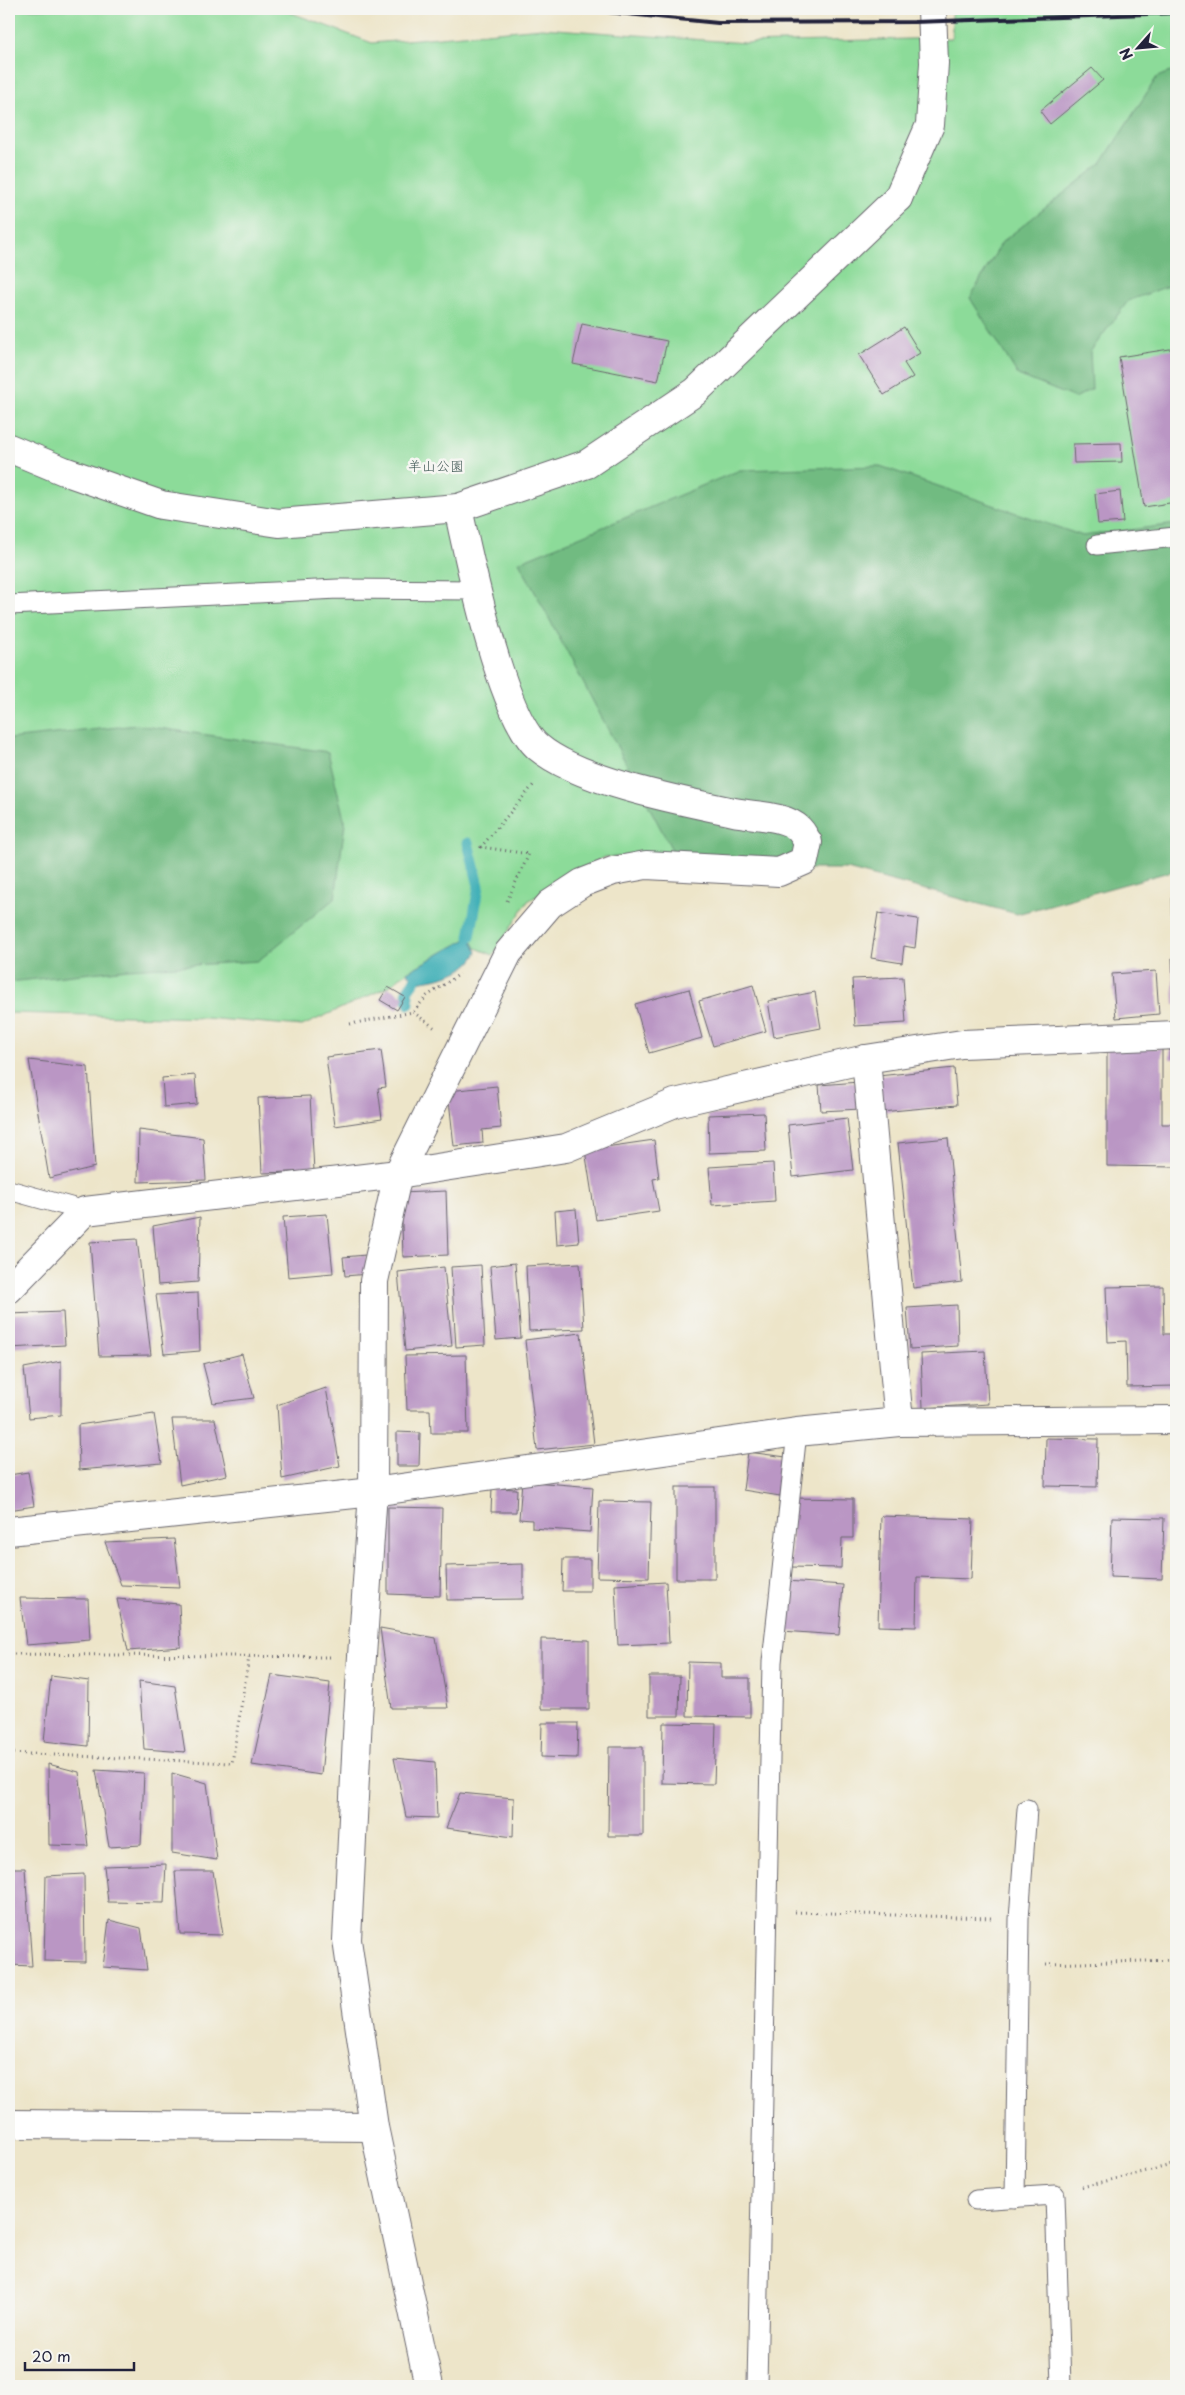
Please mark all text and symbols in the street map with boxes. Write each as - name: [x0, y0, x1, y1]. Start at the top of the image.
- north arrow: [1112, 22, 1162, 72]
- text: N: [1114, 44, 1138, 64]
- park label: 羊山公園: [408, 455, 464, 476]
- scale bar: [25, 2340, 134, 2372]
- text: 20 m: [32, 2344, 71, 2367]

